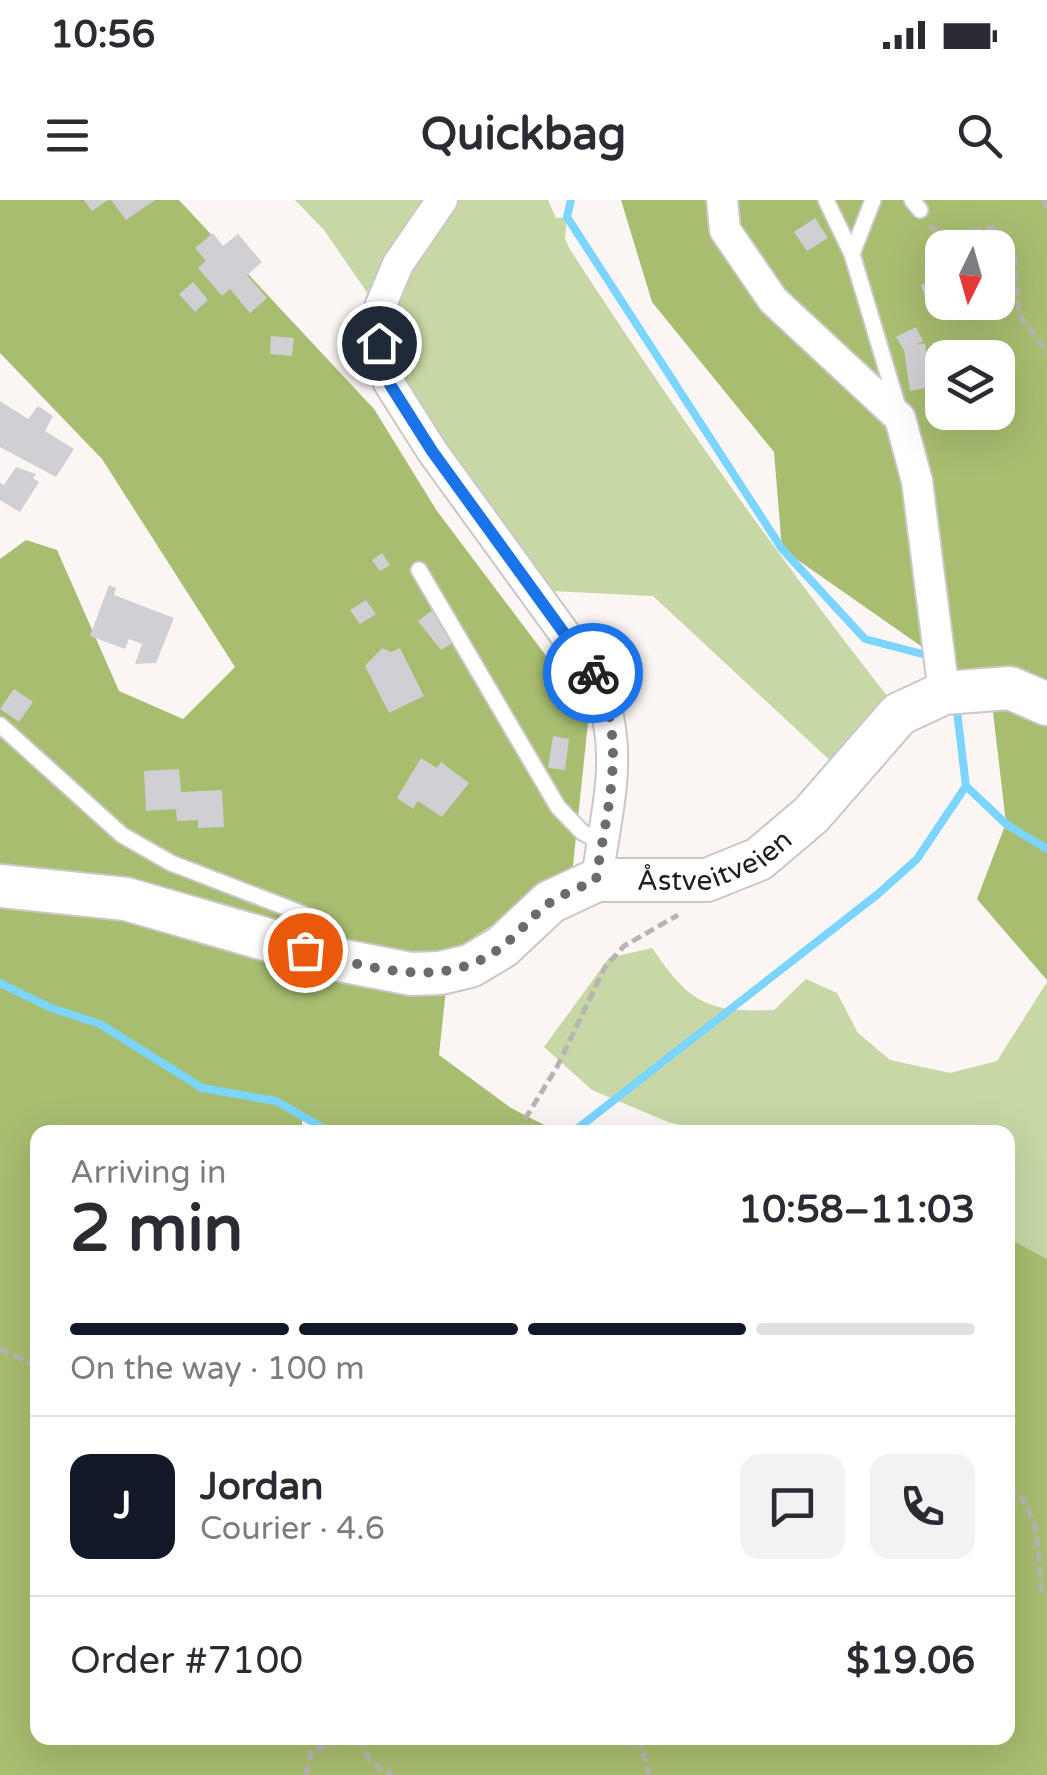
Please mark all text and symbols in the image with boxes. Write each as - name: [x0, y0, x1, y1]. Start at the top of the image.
- text: 10:56: [50, 12, 155, 58]
- icon: menu: [40, 108, 95, 163]
- text: Quickbag: [421, 108, 626, 162]
- icon: search: [952, 108, 1007, 163]
- north arrow: [925, 230, 1015, 320]
- map controls: [925, 230, 1015, 430]
- pin: [337, 301, 422, 386]
- icon: home: [352, 316, 407, 371]
- button: layers: [925, 340, 1015, 430]
- courier: [543, 623, 643, 723]
- icon: bike: [566, 646, 621, 701]
- street label: Åstveitveien: [637, 823, 799, 898]
- pin: [263, 908, 348, 993]
- icon: bag: [278, 923, 333, 978]
- text: Arriving in: [70, 1154, 227, 1192]
- text: 10:58–11:03: [738, 1187, 975, 1233]
- text: 2 min: [70, 1190, 243, 1269]
- text: On the way · 100 m: [70, 1350, 365, 1388]
- button: chat: [740, 1454, 845, 1559]
- button: phone: [870, 1454, 975, 1559]
- text: Jordan: [200, 1464, 323, 1510]
- text: J: [114, 1483, 131, 1529]
- text: Courier · 4.6: [200, 1510, 385, 1548]
- text: Order #7100: [70, 1638, 303, 1684]
- text: $19.06: [846, 1638, 975, 1684]

